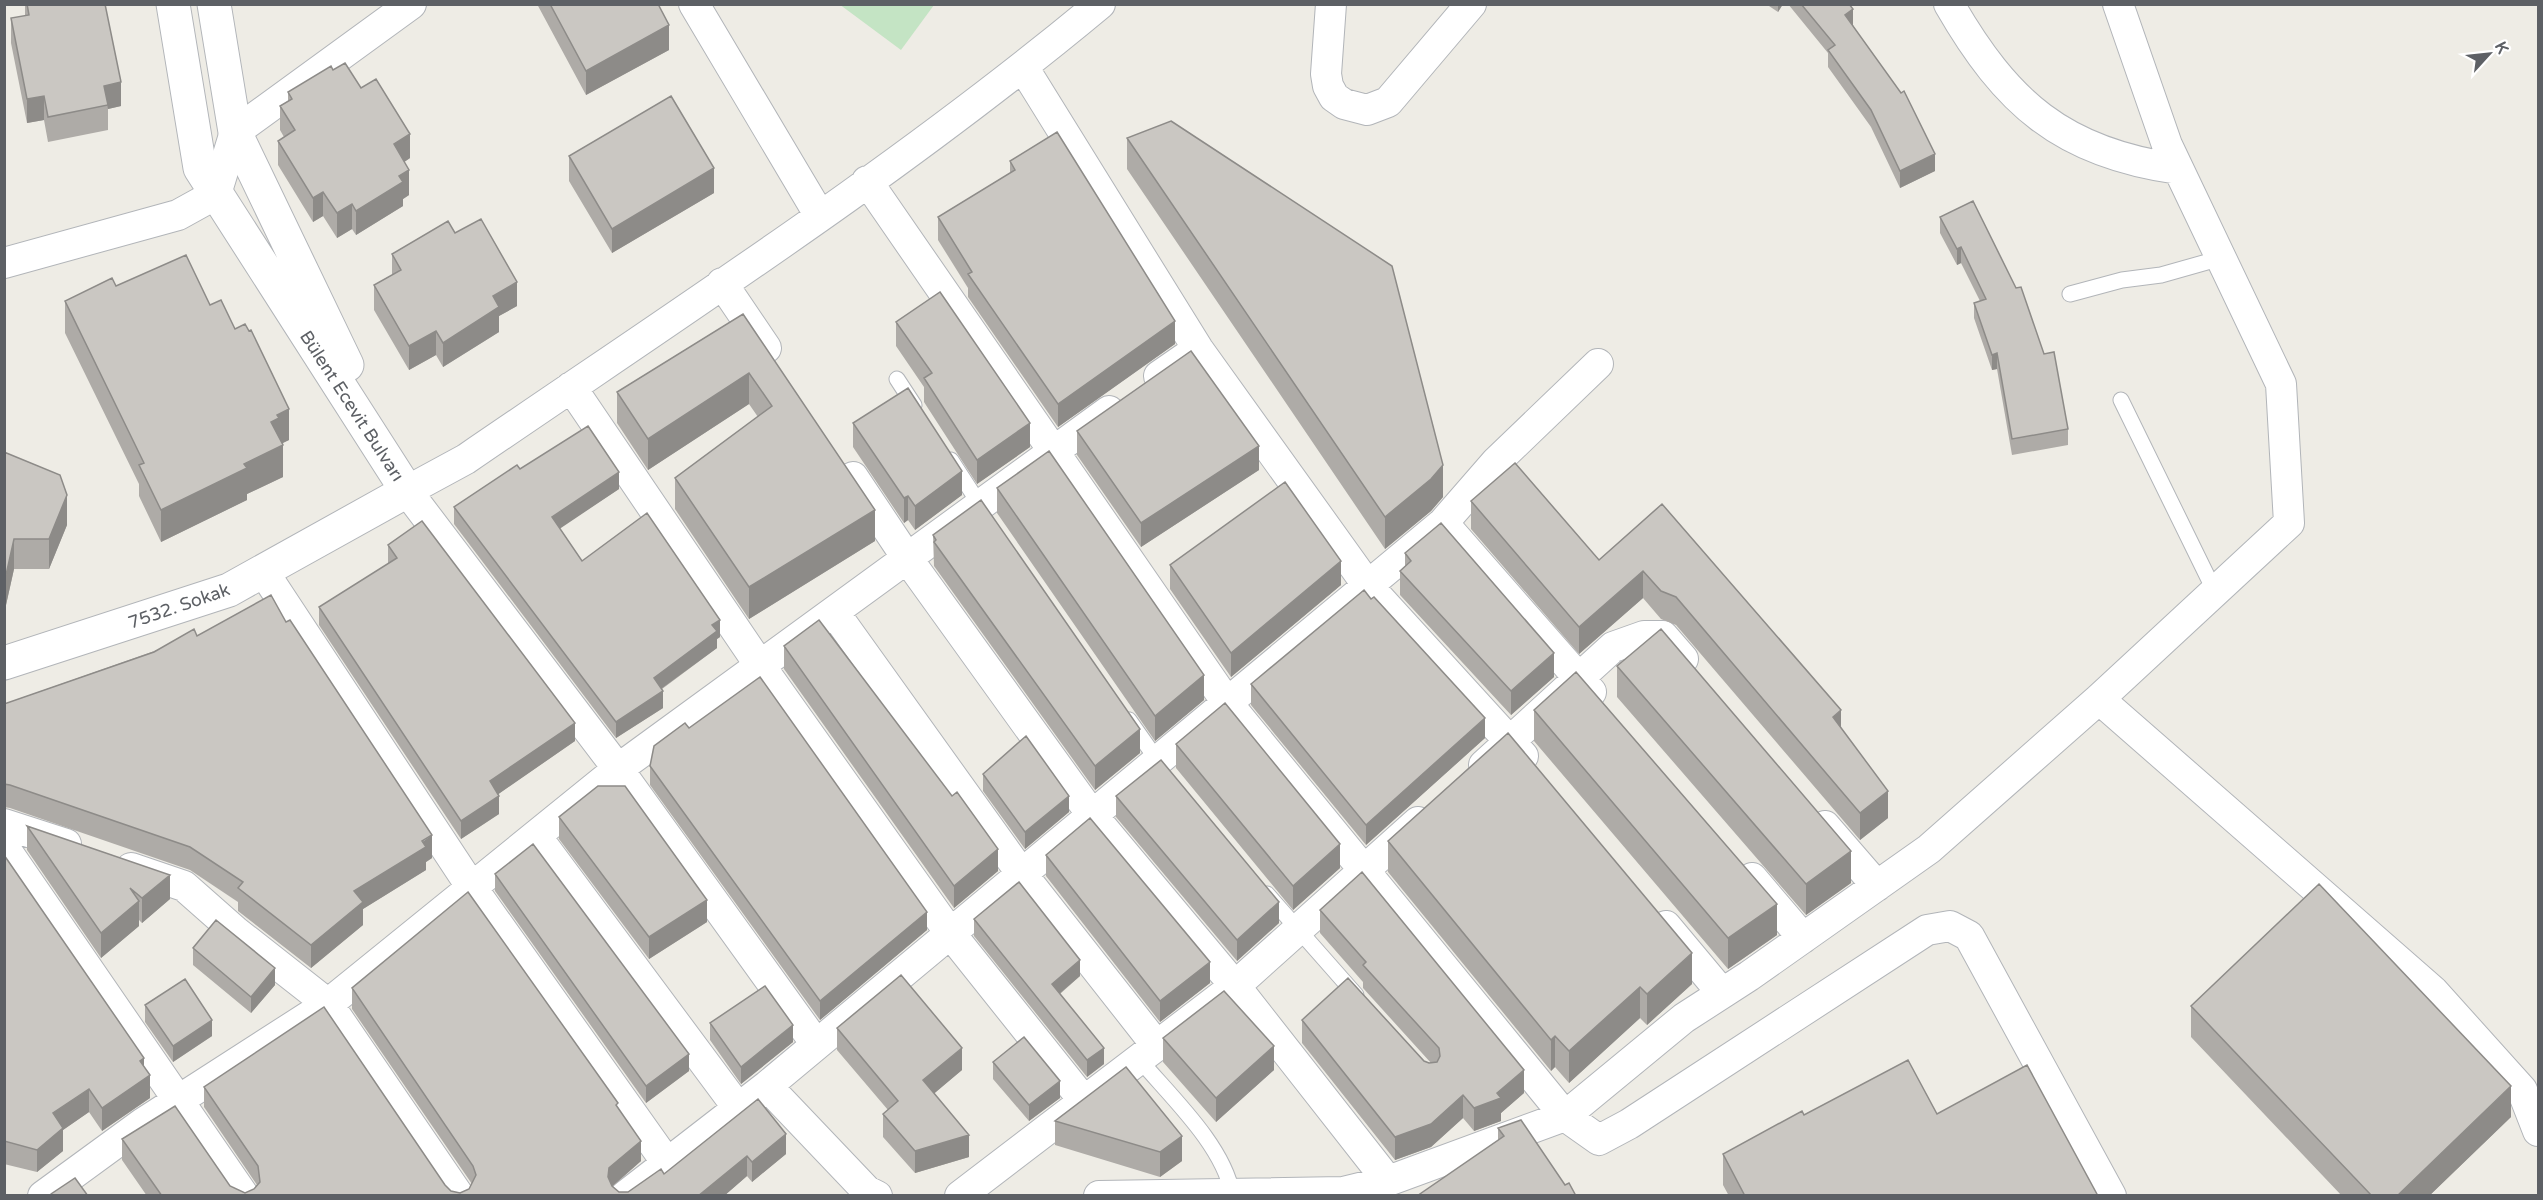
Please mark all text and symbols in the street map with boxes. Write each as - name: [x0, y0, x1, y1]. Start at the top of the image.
- north arrow: [2459, 24, 2519, 84]
- text: K: [2490, 38, 2513, 57]
- street label: Bülent Ecevit Bulvarı: [295, 326, 409, 486]
- street label: 7532. Sokak: [125, 578, 233, 634]

